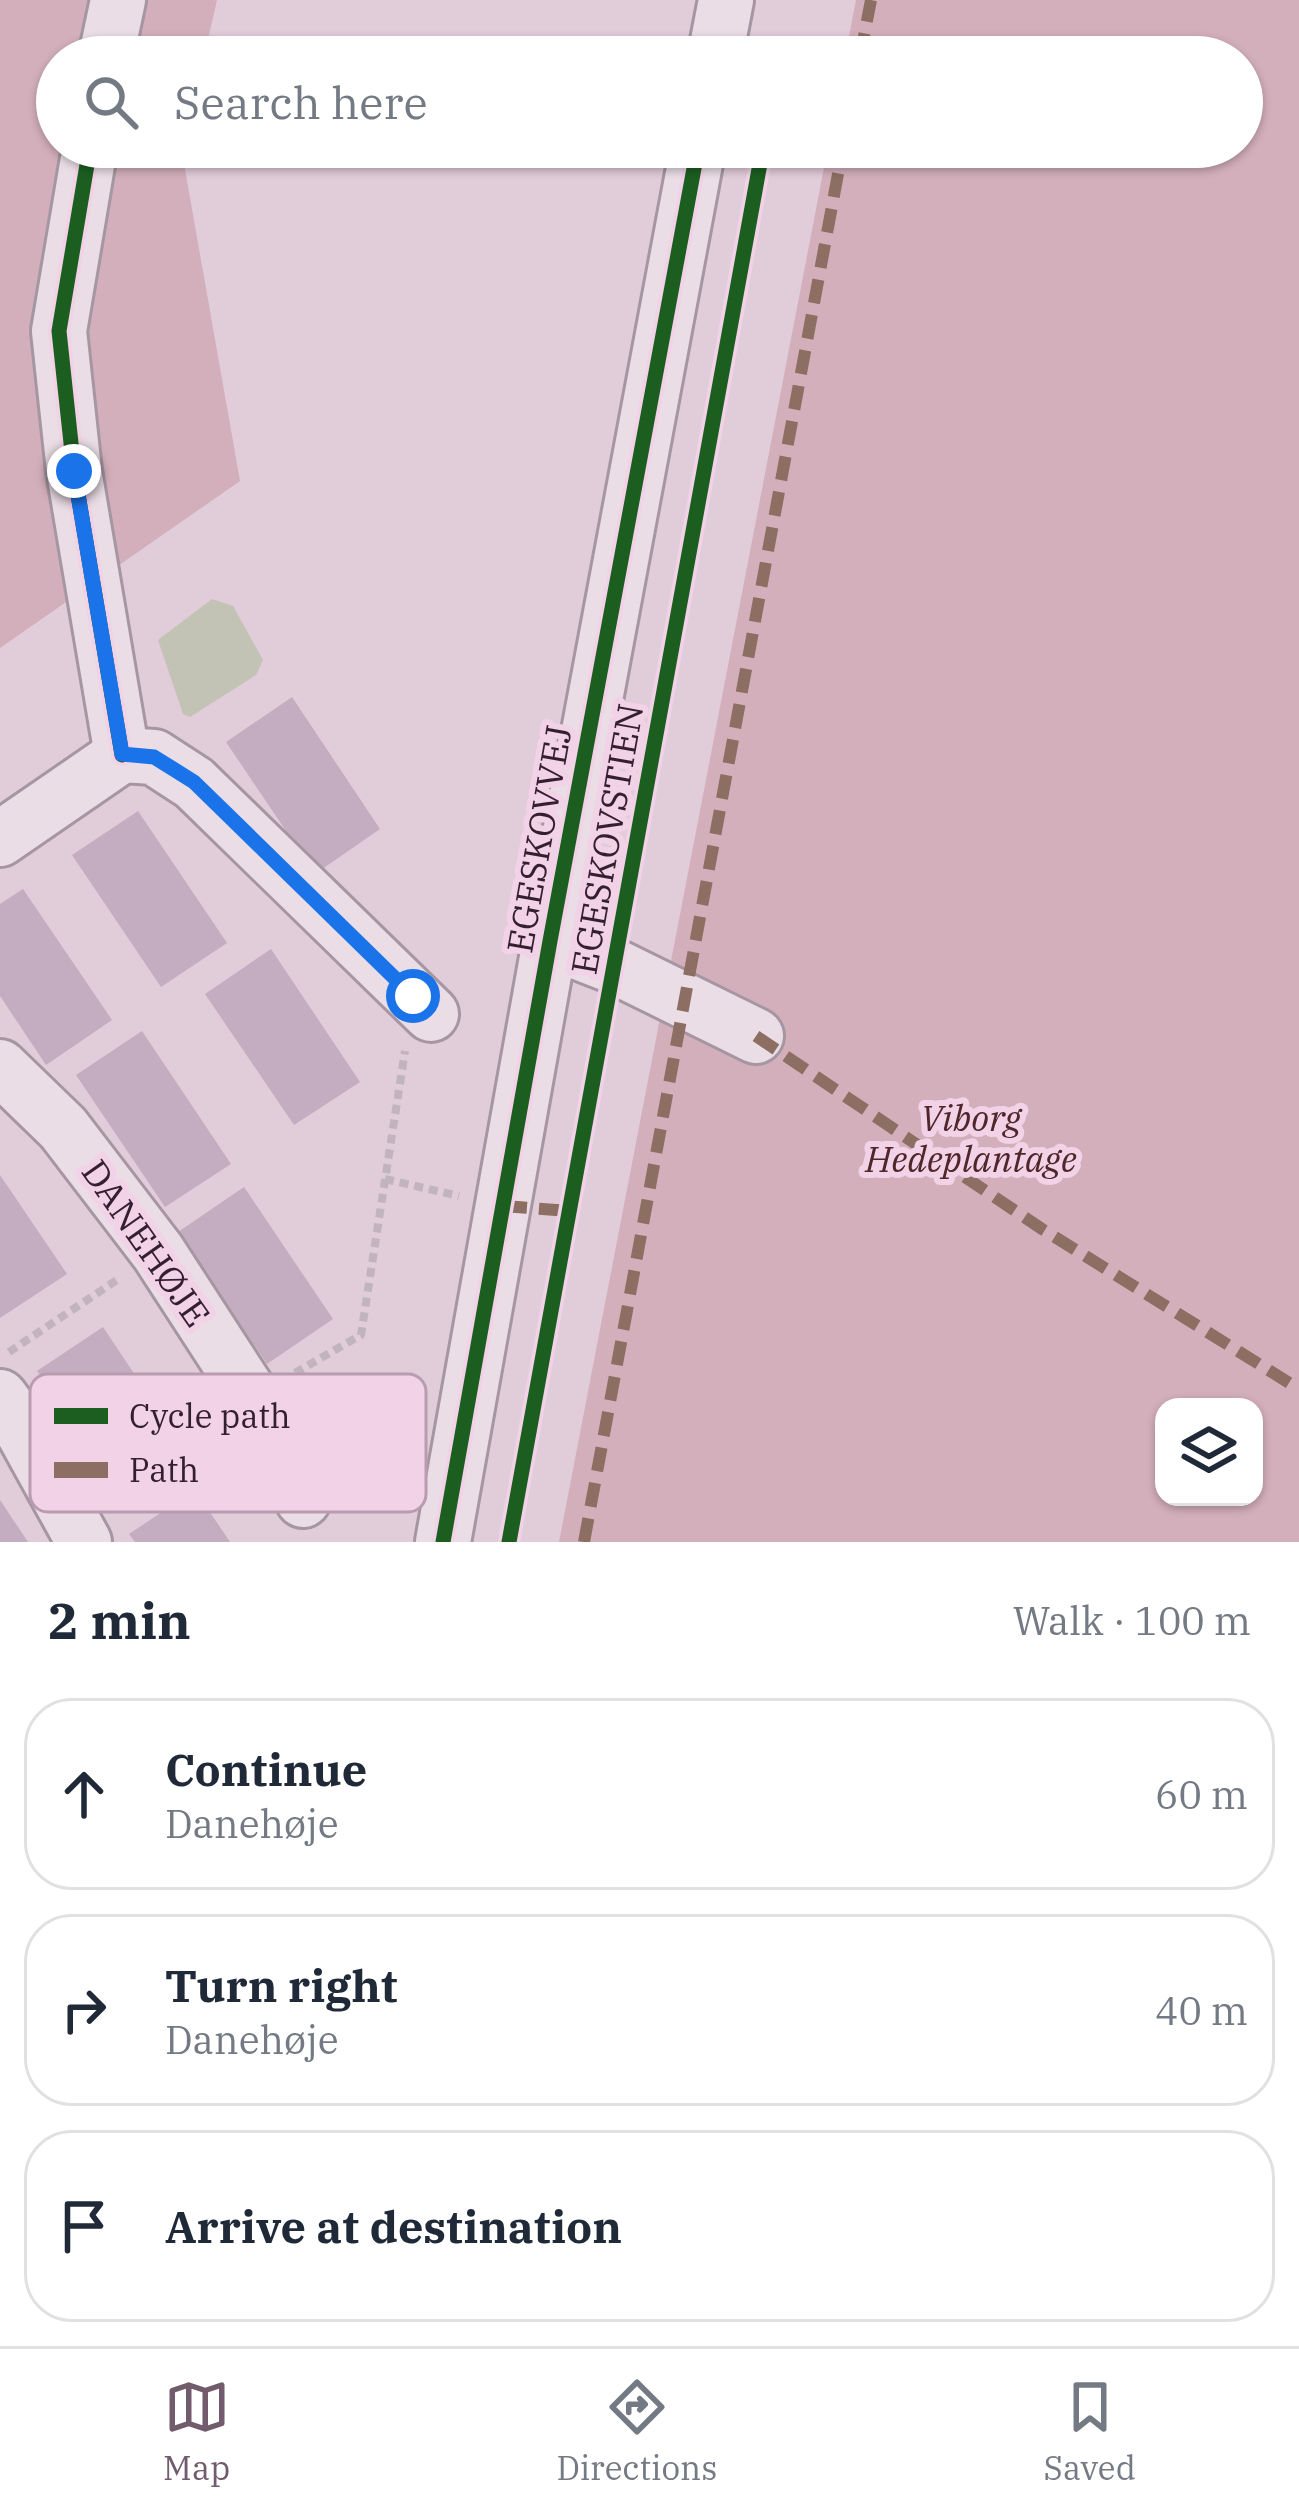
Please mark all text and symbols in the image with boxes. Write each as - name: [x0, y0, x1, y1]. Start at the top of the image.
- search box: [36, 36, 1263, 168]
- icon: search: [78, 69, 144, 135]
- text: Search here: [174, 73, 428, 131]
- route end: [47, 444, 101, 498]
- street label: EGESKOVSTIEN: [560, 700, 653, 978]
- street label: EGESKOVVEJ: [495, 721, 582, 957]
- route start: [386, 969, 440, 1023]
- park label: Viborg Hedeplantage: [864, 1094, 1077, 1182]
- street label: DANEHØJE: [72, 1150, 221, 1335]
- legend: [30, 1374, 426, 1512]
- text: Cycle path: [129, 1394, 290, 1437]
- map controls: [1155, 1398, 1263, 1506]
- button: layers: [1155, 1398, 1263, 1506]
- text: Path: [129, 1448, 199, 1491]
- text: 2 min: [48, 1587, 191, 1653]
- text: Walk · 100 m: [1013, 1595, 1251, 1646]
- text: Continue: [165, 1740, 367, 1798]
- icon: ahead: [51, 1761, 117, 1827]
- text: 60 m: [1155, 1769, 1248, 1820]
- text: Danehøje: [165, 1798, 339, 1849]
- text: Turn right: [165, 1956, 397, 2014]
- icon: right: [51, 1977, 117, 2043]
- text: 40 m: [1155, 1985, 1248, 2036]
- text: Danehøje: [165, 2014, 339, 2065]
- icon: arrive: [51, 2193, 117, 2259]
- text: Arrive at destination: [165, 2197, 622, 2255]
- tab: Map: [163, 2374, 230, 2489]
- tab: Directions: [556, 2374, 717, 2489]
- tab: Saved: [1043, 2374, 1136, 2489]

